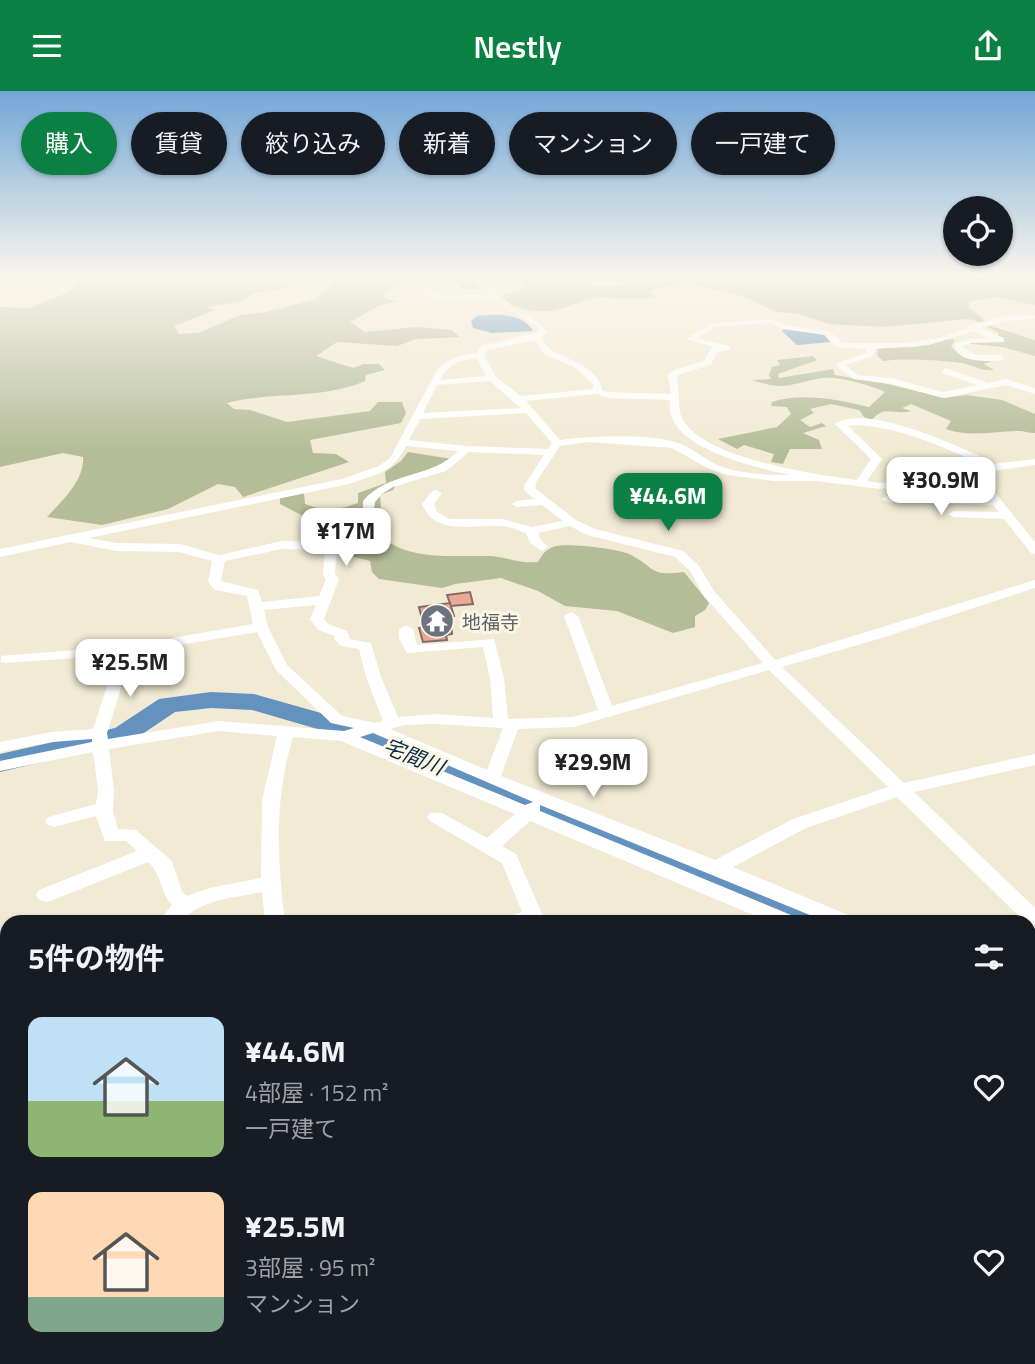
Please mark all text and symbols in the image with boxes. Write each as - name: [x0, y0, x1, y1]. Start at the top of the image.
- text: Nestly: [473, 22, 562, 70]
- icon: menu: [28, 27, 66, 65]
- icon: share: [969, 27, 1007, 65]
- chip: 購入: [21, 112, 117, 175]
- chip: 賃貸: [131, 112, 227, 175]
- chip: 絞り込み: [241, 112, 385, 175]
- chip: 新着: [399, 112, 495, 175]
- chip: マンション: [509, 112, 677, 175]
- chip: 一戸建て: [691, 112, 835, 175]
- map controls: [943, 196, 1013, 266]
- button: locate: [943, 196, 1013, 266]
- pin: ¥30.9M: [884, 457, 998, 517]
- text: ¥30.9M: [902, 462, 980, 497]
- pin: ¥44.6M: [611, 473, 725, 533]
- text: ¥44.6M: [629, 478, 707, 513]
- pin: ¥17M: [305, 509, 387, 568]
- text: ¥17M: [317, 513, 375, 548]
- temple icon: 地福寺: [418, 602, 456, 640]
- place label: 地福寺: [462, 607, 519, 636]
- pin: ¥25.5M: [73, 639, 187, 699]
- text: ¥25.5M: [91, 644, 169, 679]
- water label: 宅間川: [379, 729, 451, 783]
- pin: ¥29.9M: [536, 739, 650, 799]
- text: ¥29.9M: [554, 744, 632, 779]
- text: 5件の物件: [28, 935, 165, 981]
- icon: filters: [970, 938, 1008, 976]
- text: ¥44.6M: [245, 1028, 346, 1074]
- icon: home: [84, 1045, 168, 1129]
- icon: heart: [970, 1068, 1008, 1106]
- text: 4部屋 · 152 m²: [245, 1075, 388, 1110]
- text: 一戸建て: [245, 1111, 337, 1146]
- text: ¥25.5M: [245, 1203, 346, 1249]
- icon: home: [84, 1220, 168, 1304]
- icon: heart: [970, 1243, 1008, 1281]
- text: 3部屋 · 95 m²: [245, 1250, 375, 1285]
- text: マンション: [245, 1286, 360, 1321]

